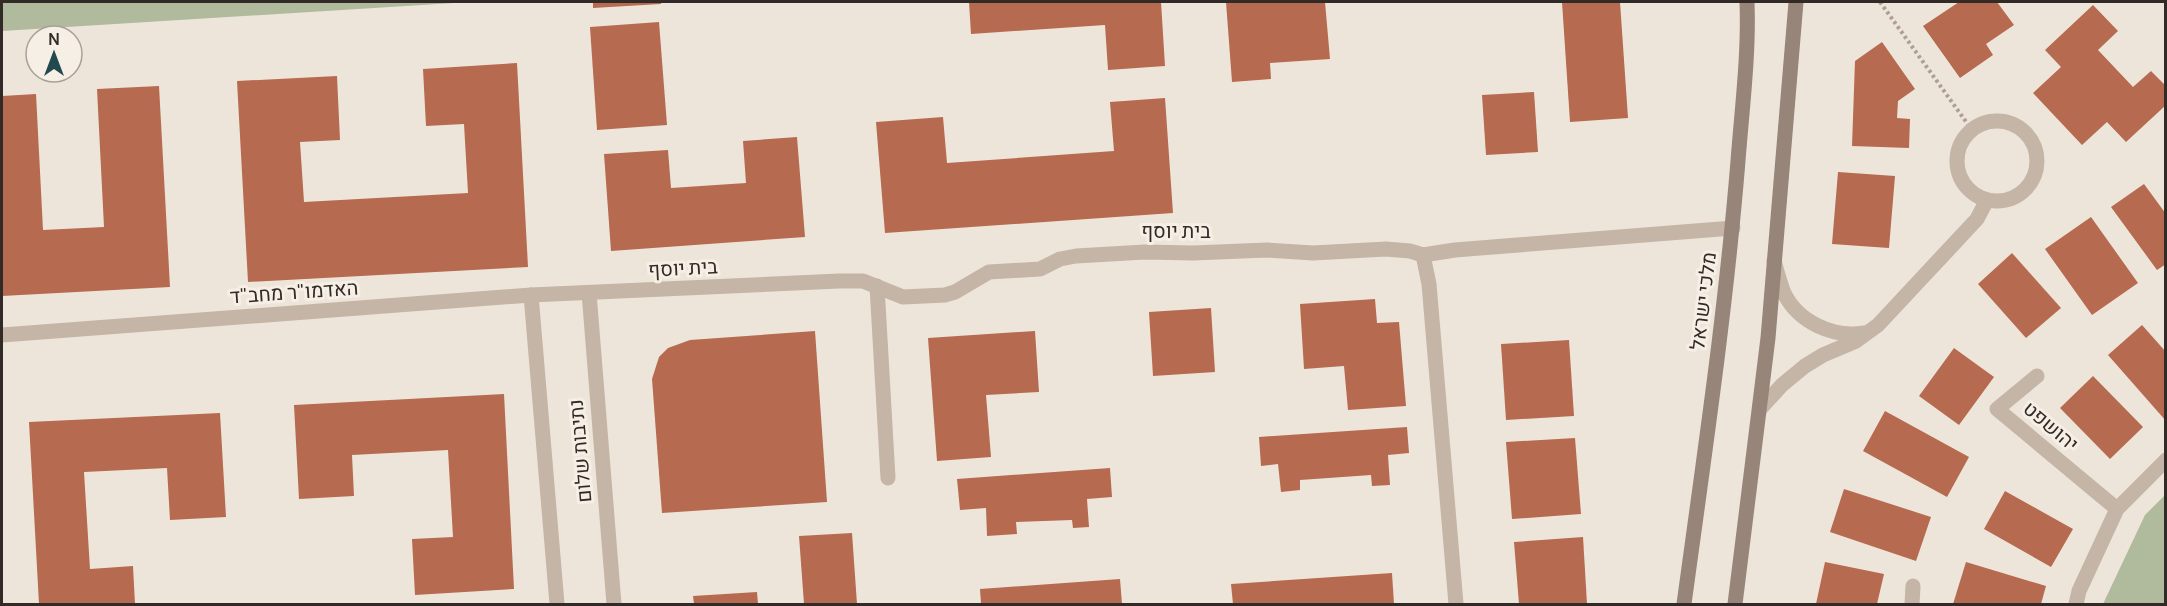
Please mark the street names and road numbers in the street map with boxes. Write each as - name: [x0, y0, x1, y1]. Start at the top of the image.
- street label: בית יוסף: [1141, 217, 1211, 244]
- street label: מלכי ישראל: [1683, 250, 1722, 352]
- street label: בית יוסף: [648, 252, 719, 283]
- street label: האדמו"ר מחב"ד: [229, 274, 359, 309]
- street label: יהושפט: [2018, 395, 2085, 457]
- street label: נתיבות שלום: [562, 398, 597, 504]

